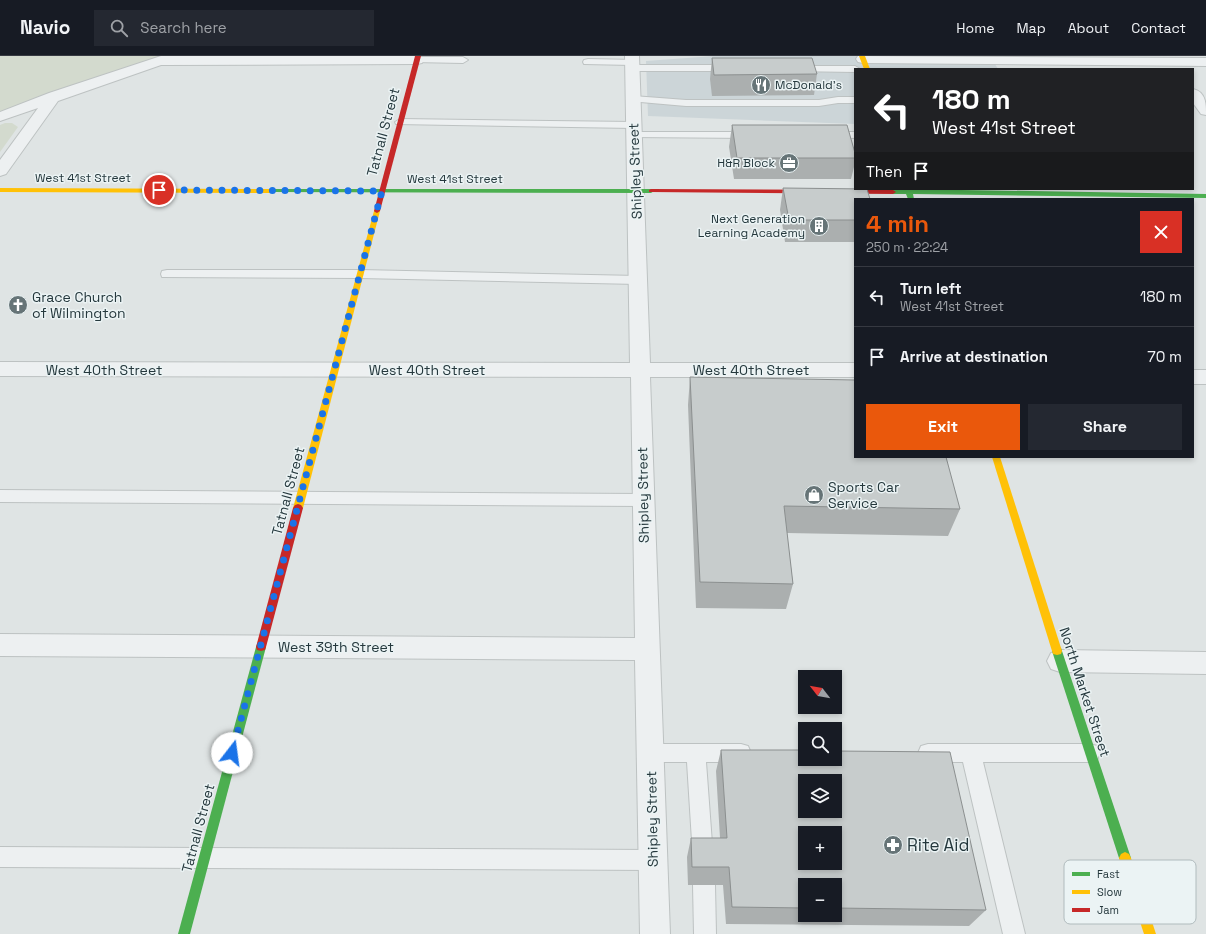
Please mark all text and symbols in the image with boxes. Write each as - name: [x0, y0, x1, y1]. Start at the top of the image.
- search box: [94, 10, 374, 46]
- text: Navio: [20, 15, 70, 40]
- icon: search: [108, 17, 130, 39]
- text: Search here: [140, 18, 227, 37]
- text: Home: [956, 19, 994, 37]
- text: Map: [1016, 19, 1046, 37]
- text: About: [1068, 19, 1109, 37]
- text: Contact: [1131, 19, 1186, 37]
- restaurant icon: McDonald's: [750, 74, 772, 96]
- place label: McDonald's: [775, 77, 842, 93]
- text: 180 m: [932, 81, 1011, 117]
- icon: left: [866, 84, 918, 136]
- street label: Tatnall Street: [363, 86, 403, 178]
- text: West 41st Street: [932, 116, 1076, 139]
- street label: Shipley Street: [624, 123, 646, 219]
- office icon: H&R Block: [778, 152, 800, 174]
- place label: H&R Block: [717, 155, 776, 171]
- icon: arrive: [910, 160, 932, 182]
- text: Then: [866, 162, 902, 181]
- street label: West 41st Street: [35, 170, 131, 186]
- street label: West 41st Street: [407, 171, 503, 187]
- pin: [142, 173, 176, 207]
- icon: arrive: [148, 179, 170, 201]
- text: 4 min: [866, 208, 929, 239]
- place label: Next Generation Learning Academy: [698, 211, 805, 241]
- button: close: [1140, 211, 1182, 253]
- building icon: Next Generation Learning Academy: [808, 215, 830, 237]
- text: 250 m · 22:24: [866, 239, 948, 256]
- text: Turn left: [900, 279, 962, 298]
- icon: left: [866, 286, 888, 308]
- text: 180 m: [1140, 287, 1182, 306]
- place label: Grace Church of Wilmington: [32, 288, 126, 322]
- church icon: Grace Church of Wilmington: [7, 294, 29, 316]
- text: West 41st Street: [900, 298, 1004, 315]
- icon: arrive: [866, 346, 888, 368]
- text: Arrive at destination: [900, 347, 1048, 366]
- text: 70 m: [1147, 347, 1182, 366]
- street label: West 40th Street: [46, 361, 162, 379]
- street label: West 40th Street: [369, 361, 485, 379]
- street label: West 40th Street: [693, 361, 809, 379]
- button: Exit: [866, 404, 1020, 450]
- button: Share: [1028, 404, 1182, 450]
- street label: Tatnall Street: [268, 445, 308, 537]
- street label: Shipley Street: [633, 447, 653, 543]
- place label: Sports Car Service: [828, 478, 899, 512]
- shop icon: Sports Car Service: [803, 484, 825, 506]
- street label: North Market Street: [1056, 625, 1114, 759]
- street label: West 39th Street: [278, 638, 394, 656]
- north arrow: [798, 670, 842, 714]
- map controls: [798, 670, 842, 922]
- button: search: [798, 722, 842, 766]
- position arrow: [211, 732, 253, 774]
- street label: Shipley Street: [642, 771, 662, 867]
- button: layers: [798, 774, 842, 818]
- street label: Tatnall Street: [178, 782, 218, 874]
- button: +: [798, 826, 842, 870]
- pharmacy icon: Rite Aid: [882, 834, 904, 856]
- place label: Rite Aid: [907, 834, 969, 856]
- legend: [1064, 860, 1196, 924]
- text: Fast: [1097, 867, 1120, 881]
- button: −: [798, 878, 842, 922]
- text: Slow: [1097, 885, 1122, 899]
- text: Jam: [1097, 903, 1119, 917]

